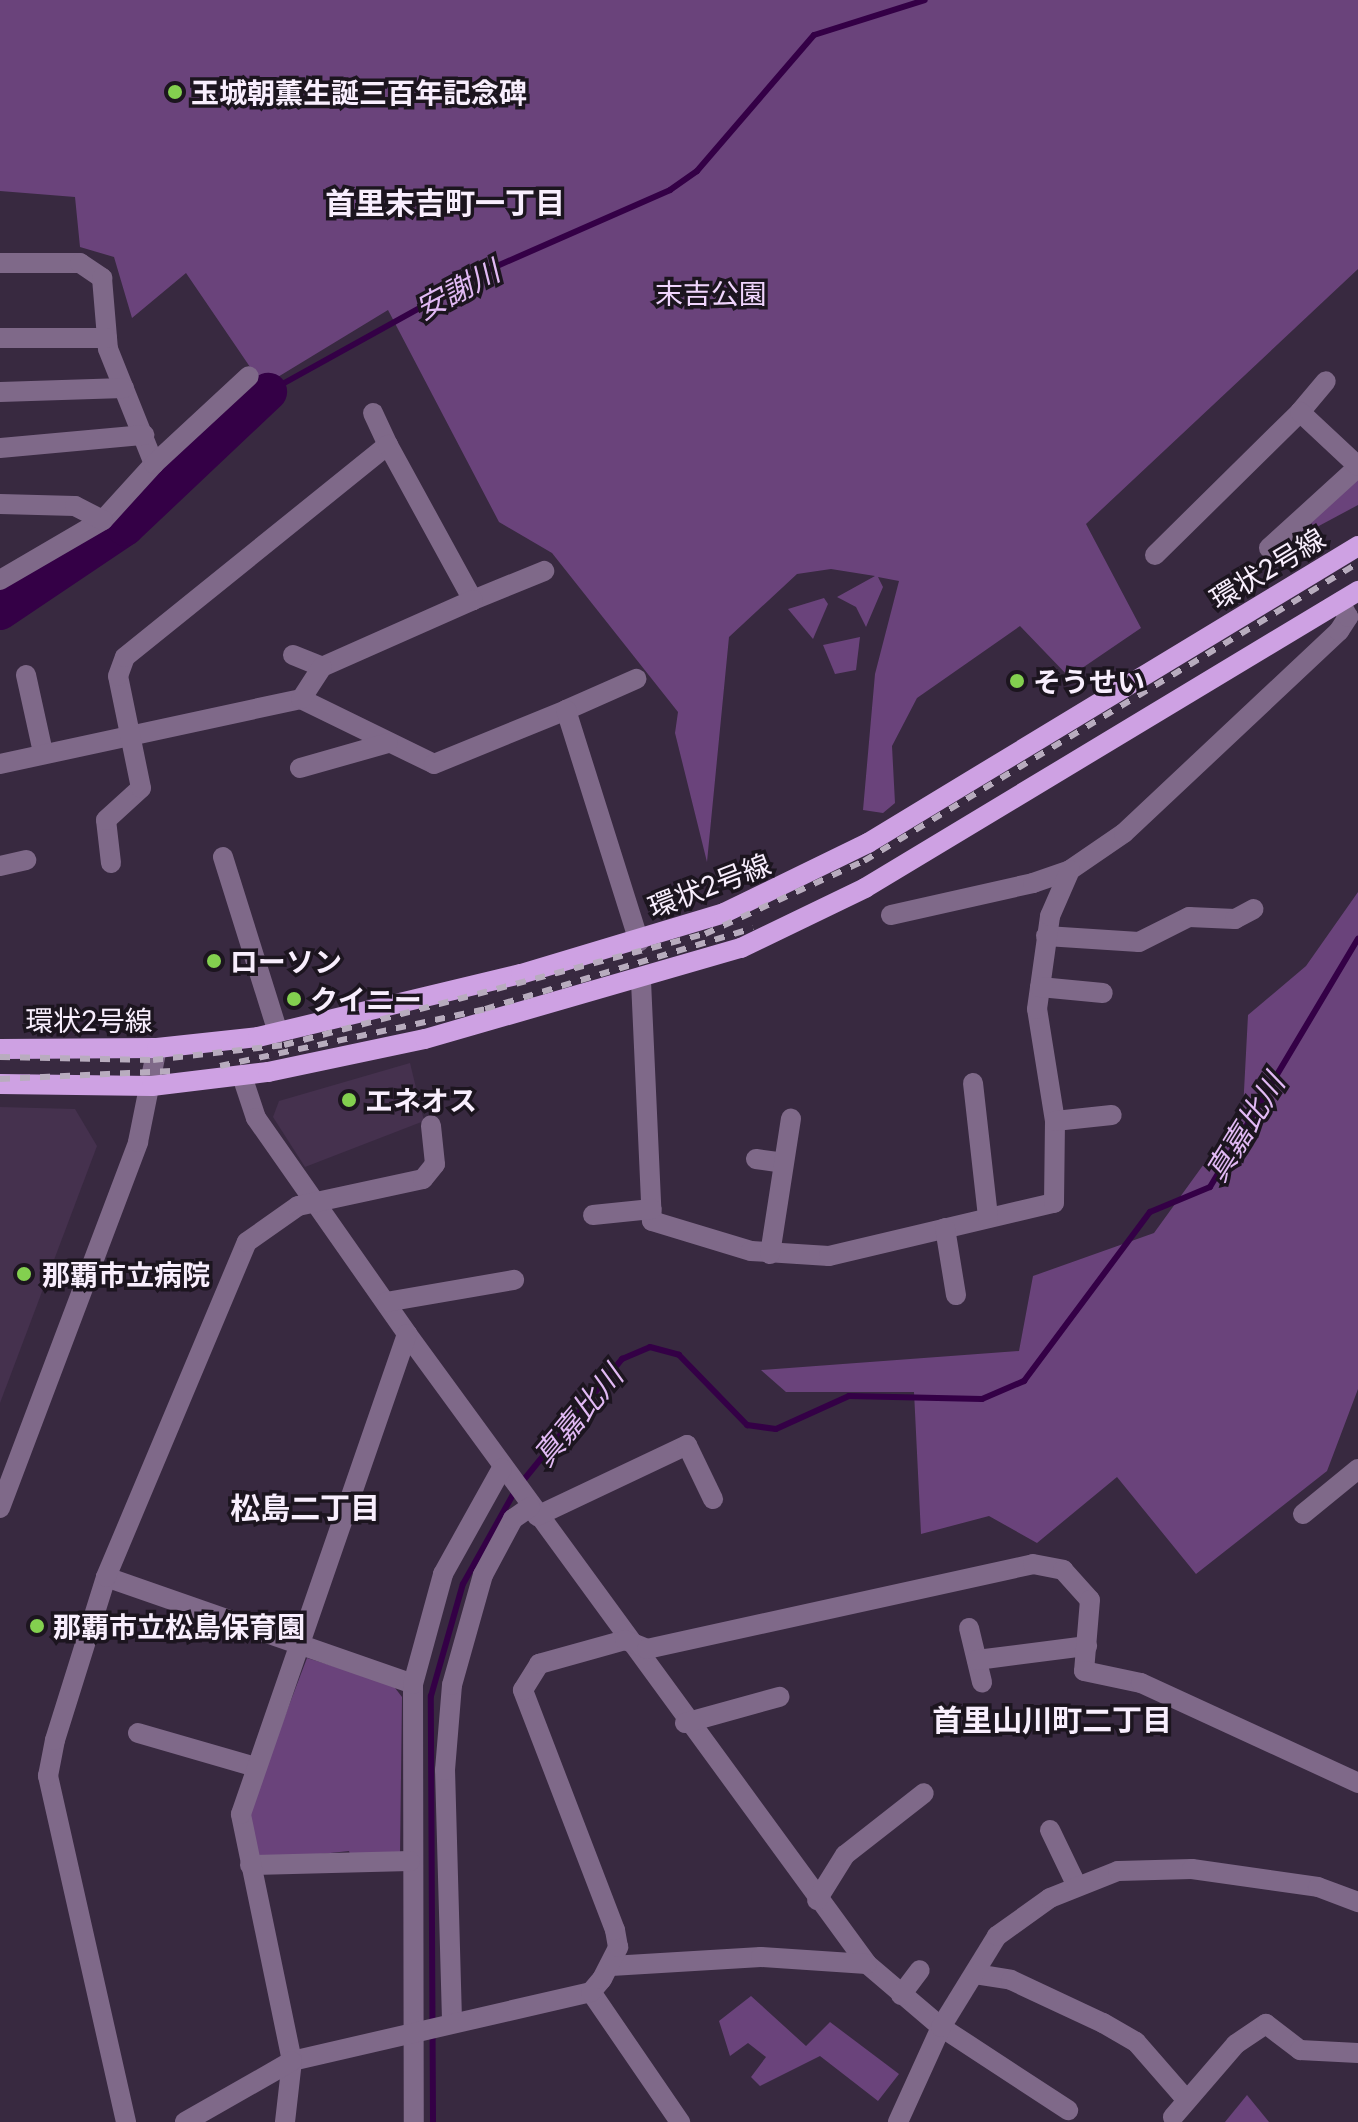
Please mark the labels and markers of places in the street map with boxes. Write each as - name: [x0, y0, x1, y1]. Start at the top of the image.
- place label: 玉城朝薫生誕三百年記念碑: [191, 75, 527, 109]
- marker: 玉城朝薫生誕三百年記念碑: [166, 83, 184, 101]
- place label: そうせい: [1033, 664, 1145, 698]
- marker: そうせい: [1008, 672, 1026, 690]
- place label: ローソン: [230, 944, 342, 978]
- marker: ローソン: [205, 952, 223, 970]
- place label: クイニー: [310, 982, 422, 1016]
- marker: クイニー: [285, 990, 303, 1008]
- place label: エネオス: [365, 1083, 477, 1117]
- marker: エネオス: [340, 1091, 358, 1109]
- place label: 那覇市立病院: [42, 1257, 210, 1291]
- marker: 那覇市立病院: [13, 1263, 35, 1285]
- place label: 那覇市立松島保育園: [53, 1609, 305, 1643]
- marker: 那覇市立松島保育園: [28, 1617, 46, 1635]

